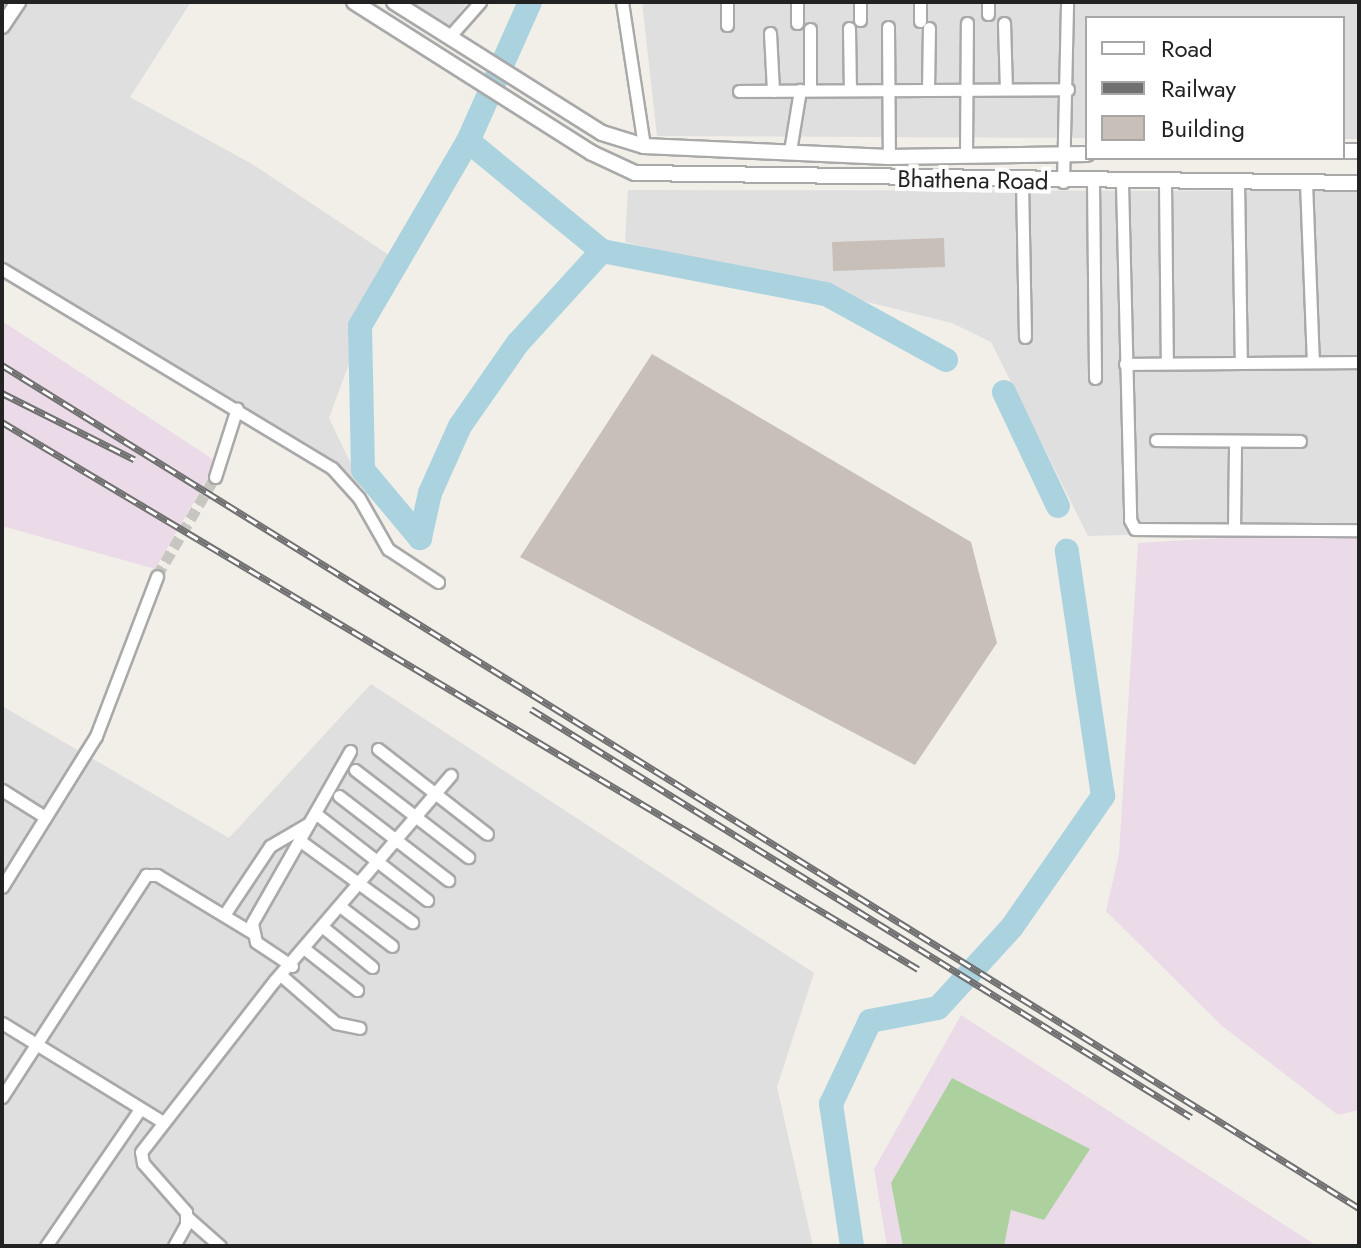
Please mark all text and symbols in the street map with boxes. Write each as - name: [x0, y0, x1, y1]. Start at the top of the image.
- legend: [1085, 16, 1345, 160]
- text: Road: [1161, 31, 1213, 66]
- text: Railway: [1161, 71, 1236, 106]
- text: Building: [1161, 111, 1245, 146]
- street label: Bhathena Road: [897, 164, 1049, 196]

